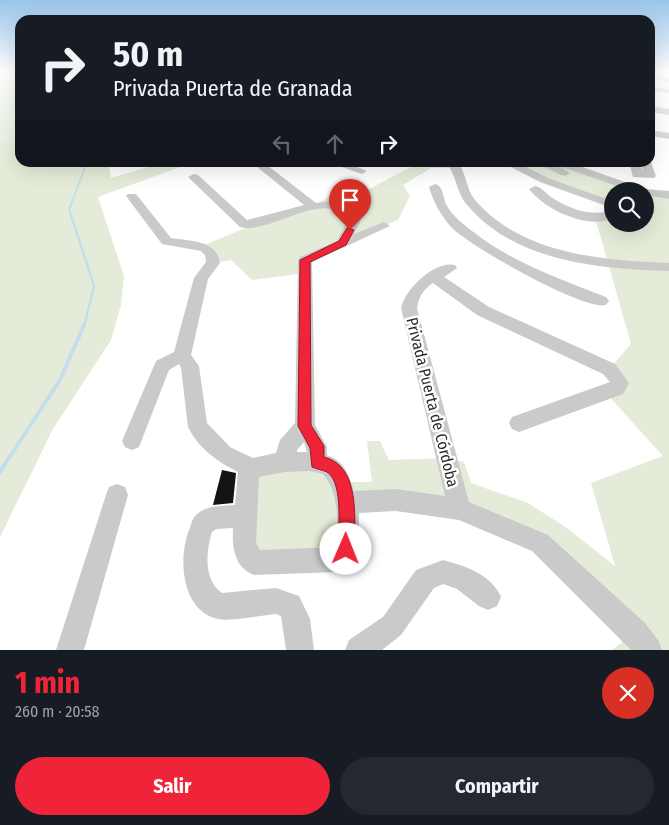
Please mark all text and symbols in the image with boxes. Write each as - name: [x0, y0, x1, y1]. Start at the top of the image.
- text: 50 m: [113, 33, 183, 75]
- icon: right: [30, 35, 95, 100]
- text: Privada Puerta de Granada: [113, 75, 352, 102]
- icon: left: [268, 130, 296, 158]
- icon: ahead: [321, 130, 349, 158]
- icon: right: [374, 130, 402, 158]
- pin: [329, 179, 371, 230]
- map controls: [604, 182, 654, 232]
- button: search: [604, 182, 654, 232]
- icon: arrive: [336, 186, 364, 214]
- street label: Privada Puerta de Córdoba: [402, 315, 463, 489]
- position arrow: [319, 522, 371, 574]
- text: 1 min: [15, 665, 80, 701]
- button: close: [602, 667, 654, 719]
- text: 260 m · 20:58: [15, 702, 100, 721]
- button: Salir: [15, 757, 330, 815]
- button: Compartir: [340, 757, 654, 815]

